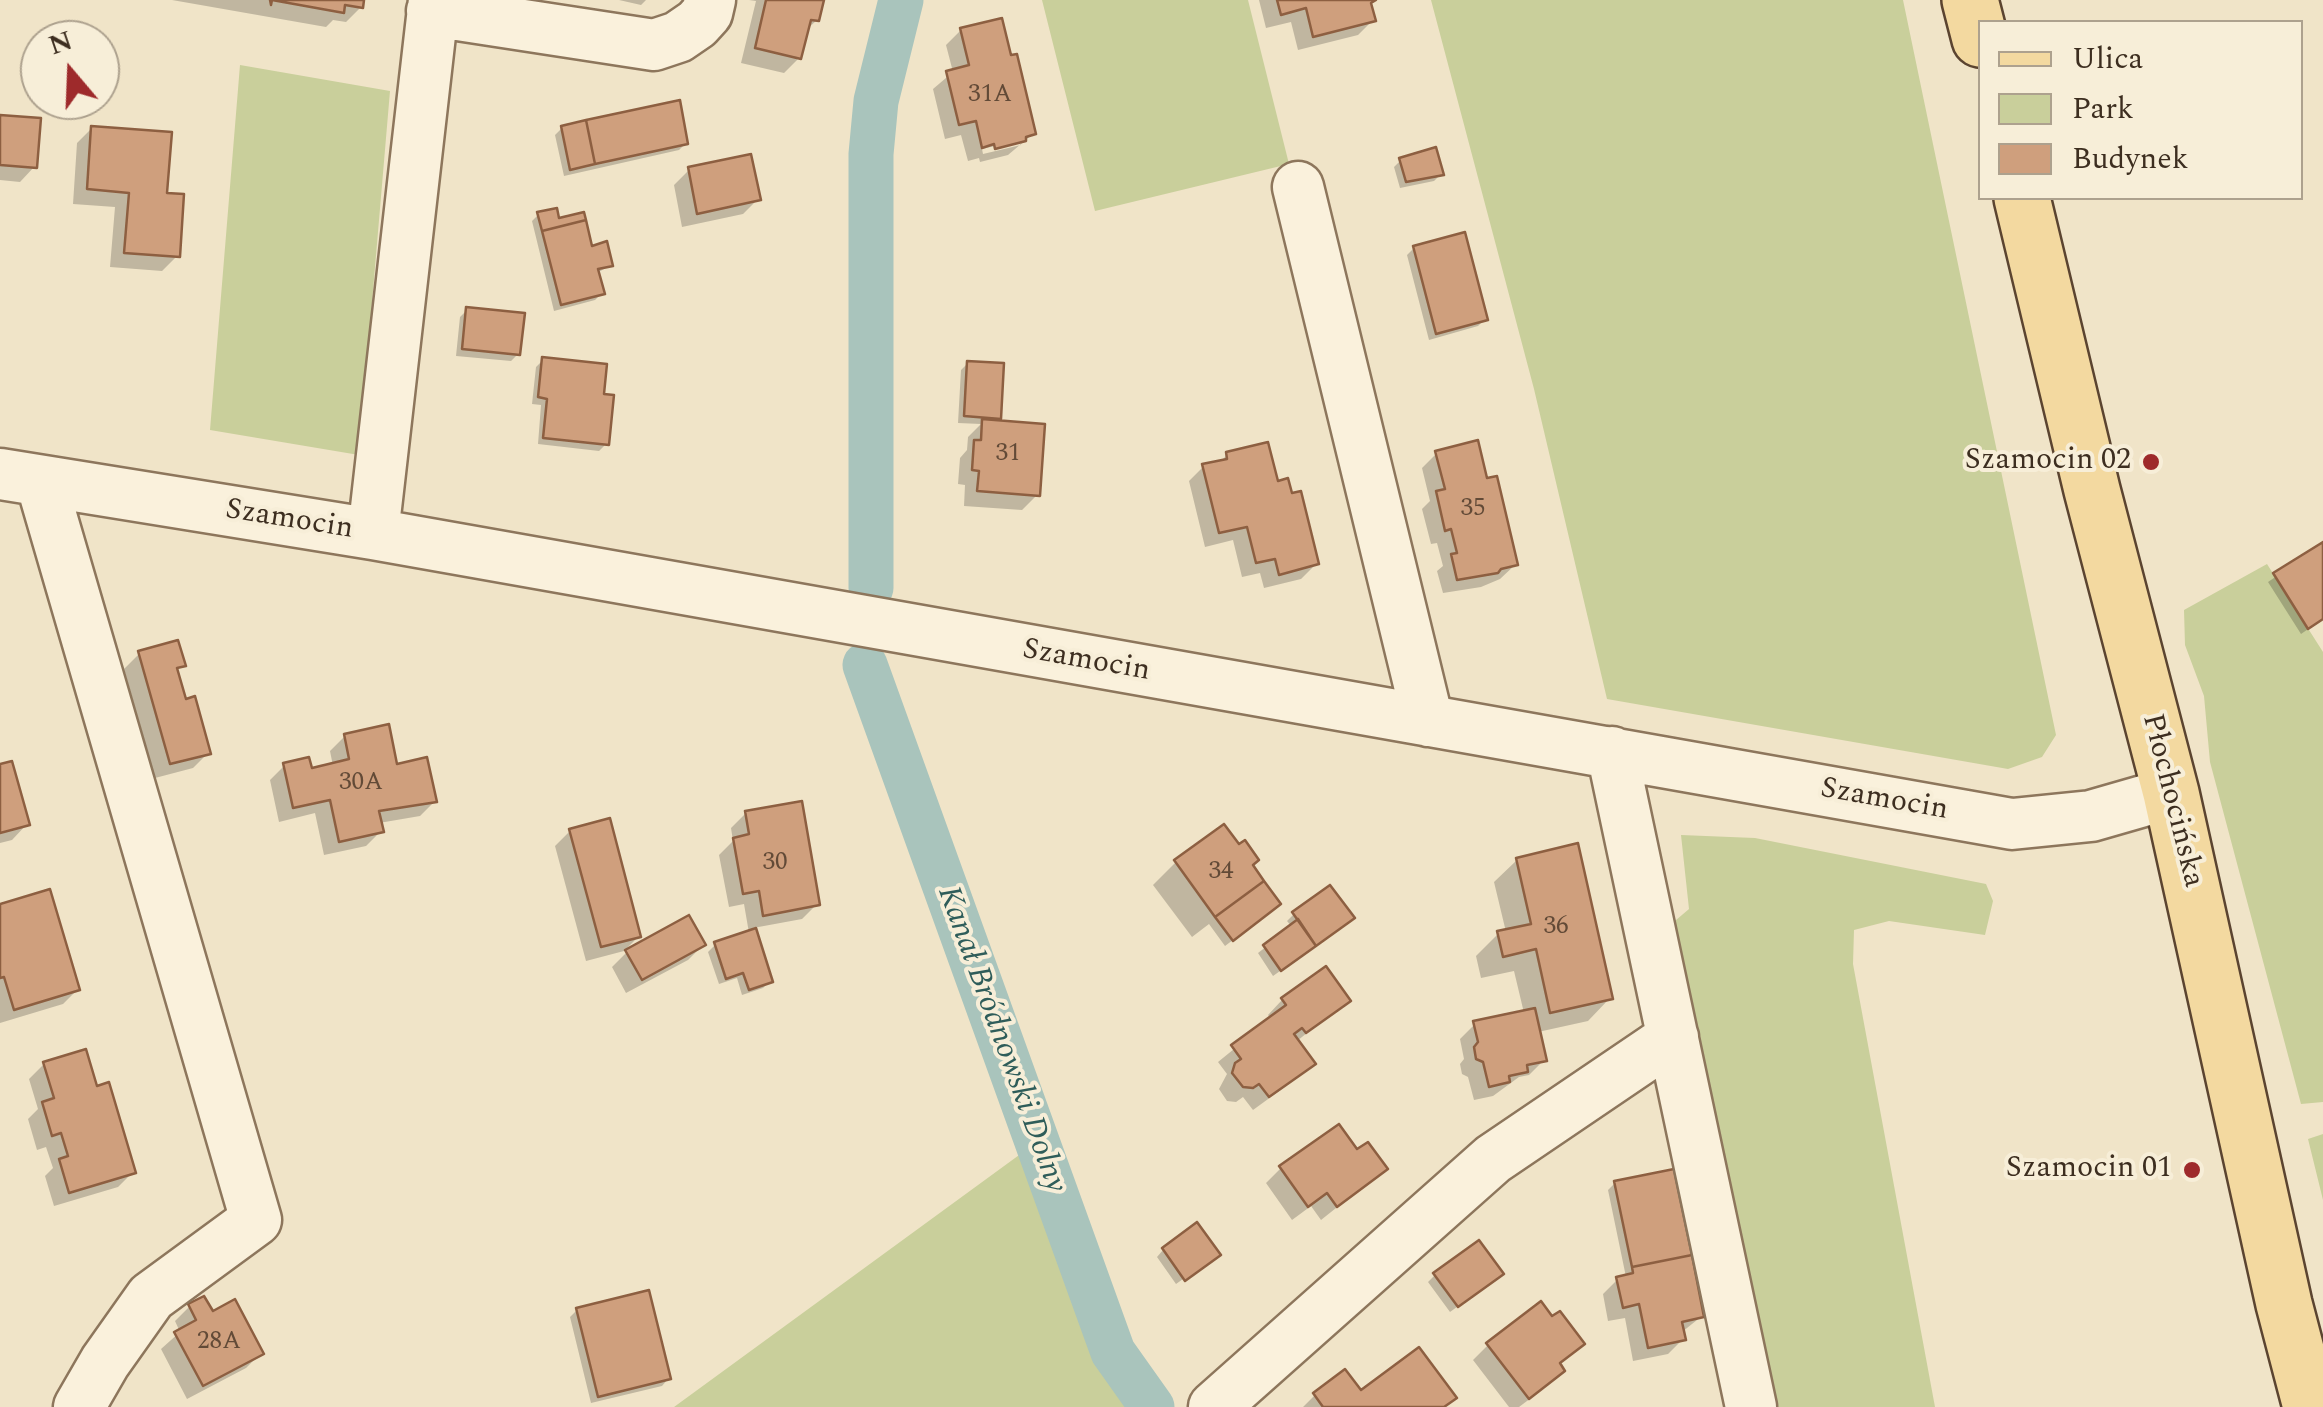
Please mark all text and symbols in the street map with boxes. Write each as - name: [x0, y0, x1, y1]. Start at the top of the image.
- text: N: [43, 19, 79, 67]
- north arrow: [20, 20, 120, 120]
- legend: [1978, 20, 2303, 200]
- text: Ulica: [2072, 36, 2143, 82]
- house number: 31A: [968, 81, 1012, 111]
- text: Park: [2072, 86, 2134, 132]
- text: Budynek: [2072, 136, 2188, 182]
- house number: 31: [996, 440, 1020, 470]
- place label: Szamocin 02: [1965, 444, 2131, 480]
- marker: Szamocin 02: [2140, 451, 2162, 473]
- street label: Szamocin: [223, 493, 355, 549]
- house number: 35: [1461, 495, 1485, 525]
- street label: Szamocin: [1019, 633, 1153, 691]
- street label: Płochocińska: [2132, 710, 2210, 892]
- house number: 30A: [339, 769, 383, 799]
- street label: Szamocin: [1817, 772, 1951, 830]
- house number: 30: [763, 849, 787, 879]
- house number: 34: [1209, 858, 1233, 888]
- water label: Kanał Bródnowski Dolny: [927, 882, 1073, 1198]
- house number: 36: [1544, 913, 1568, 943]
- place label: Szamocin 01: [2006, 1152, 2172, 1188]
- marker: Szamocin 01: [2181, 1159, 2203, 1181]
- house number: 28A: [197, 1328, 241, 1358]

